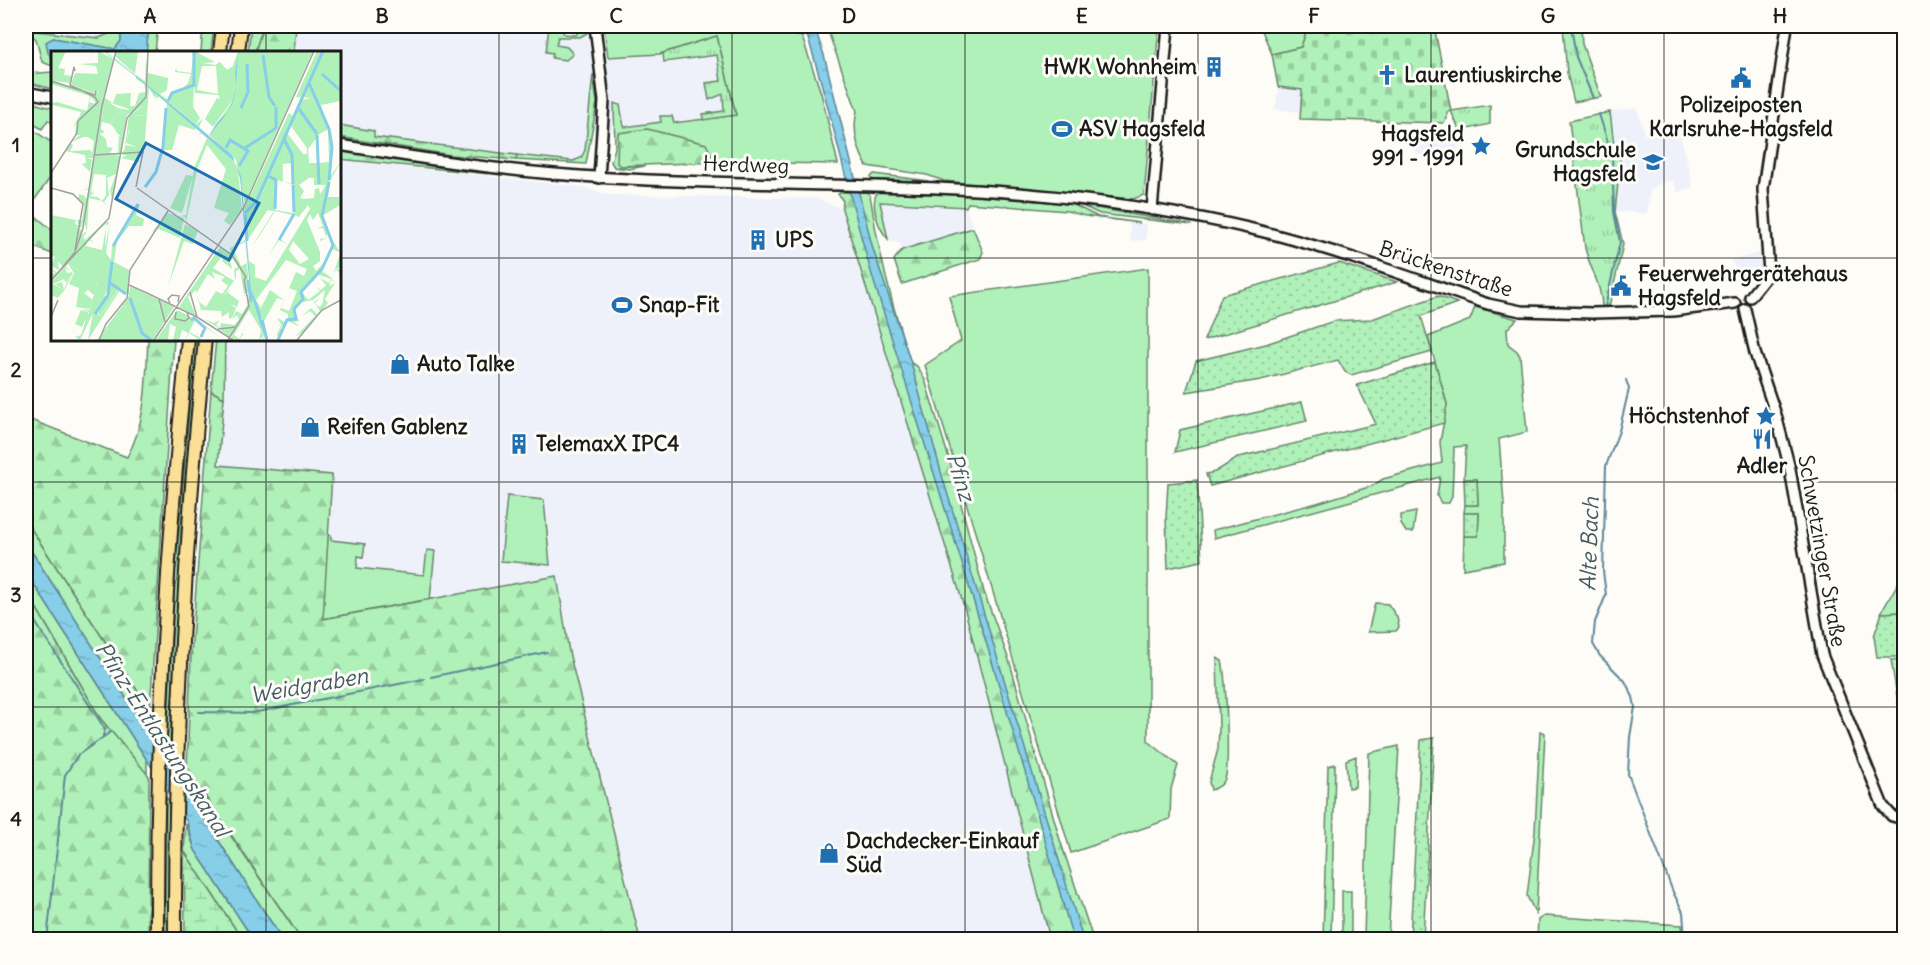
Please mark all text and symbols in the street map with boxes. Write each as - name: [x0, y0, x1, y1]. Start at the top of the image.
- text: A: [144, 3, 157, 28]
- text: B: [375, 3, 389, 28]
- text: C: [609, 3, 623, 28]
- text: D: [842, 3, 856, 28]
- text: E: [1076, 3, 1088, 28]
- text: F: [1308, 3, 1320, 28]
- text: G: [1541, 3, 1555, 28]
- text: H: [1773, 3, 1787, 28]
- inset map: [51, 51, 340, 340]
- place label: HWK Wohnheim: [1044, 53, 1198, 80]
- building icon: HWK Wohnheim: [1202, 55, 1226, 79]
- place label: Laurentiuskirche: [1404, 61, 1562, 88]
- church icon: Laurentiuskirche: [1375, 63, 1399, 87]
- public building icon: Polizeiposten Karlsruhe-Hagsfeld: [1729, 66, 1753, 90]
- place label: Polizeiposten Karlsruhe-Hagsfeld: [1649, 91, 1834, 142]
- place label: ASV Hagsfeld: [1079, 115, 1206, 142]
- sports icon: ASV Hagsfeld: [1050, 117, 1074, 141]
- place label: Hagsfeld 991 - 1991: [1372, 120, 1465, 171]
- text: 1: [12, 132, 20, 157]
- place icon: Hagsfeld 991 - 1991: [1469, 134, 1493, 158]
- place label: Grundschule Hagsfeld: [1515, 136, 1637, 187]
- street label: Herdweg: [702, 149, 790, 180]
- school or university icon: Grundschule Hagsfeld: [1641, 150, 1665, 174]
- place label: UPS: [775, 226, 814, 253]
- building icon: UPS: [746, 228, 770, 252]
- street label: Brückenstraße: [1376, 234, 1516, 303]
- place label: Feuerwehrgerätehaus Hagsfeld: [1638, 260, 1848, 311]
- public building icon: Feuerwehrgerätehaus Hagsfeld: [1609, 274, 1633, 298]
- place label: Snap-Fit: [639, 291, 720, 318]
- sports icon: Snap-Fit: [610, 293, 634, 317]
- place label: Auto Talke: [417, 350, 515, 377]
- shop icon: Auto Talke: [388, 352, 412, 376]
- text: 2: [11, 357, 22, 382]
- place label: Höchstenhof: [1629, 402, 1750, 429]
- place icon: Höchstenhof: [1754, 404, 1778, 428]
- place label: Reifen Gablenz: [327, 413, 468, 440]
- shop icon: Reifen Gablenz: [298, 415, 322, 439]
- restaurant icon: Adler: [1750, 427, 1774, 451]
- place label: TelemaxX IPC4: [536, 430, 679, 457]
- building icon: TelemaxX IPC4: [507, 432, 531, 456]
- water label: Pfinz: [941, 450, 982, 507]
- place label: Adler: [1737, 452, 1788, 479]
- street label: Schwetzinger Straße: [1792, 453, 1853, 649]
- water label: Alte Bach: [1573, 495, 1605, 591]
- text: 3: [10, 582, 22, 607]
- water label: Pfinz-Entlastungskanal: [90, 636, 238, 844]
- water label: Weidgraben: [248, 661, 371, 709]
- text: 4: [10, 806, 22, 831]
- place label: Dachdecker-Einkauf Süd: [846, 827, 1040, 878]
- shop icon: Dachdecker-Einkauf Süd: [817, 841, 841, 865]

